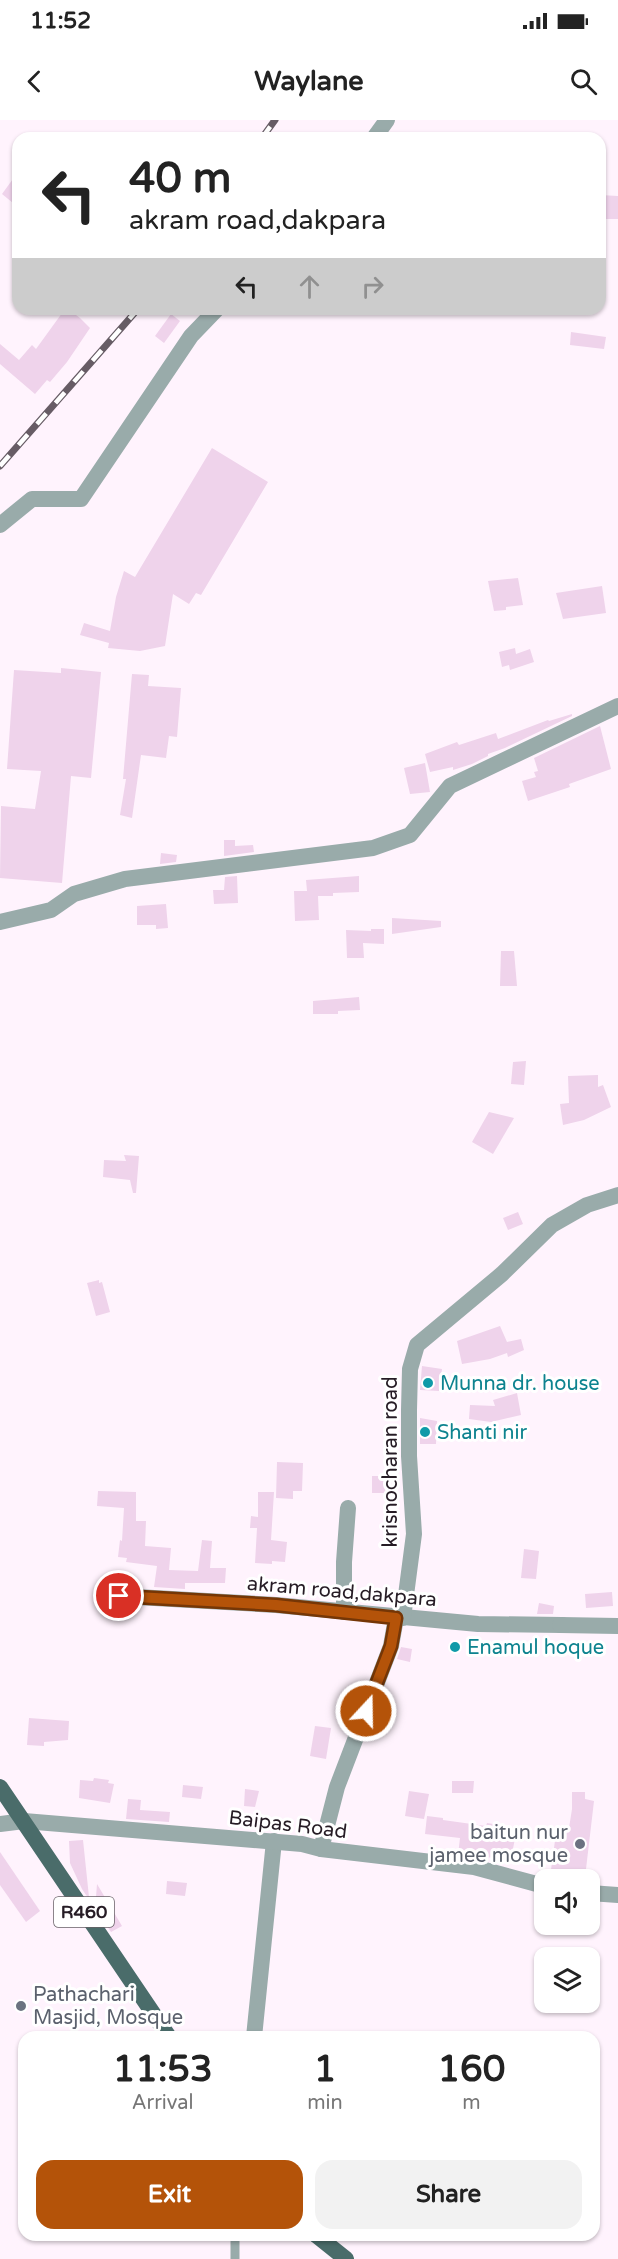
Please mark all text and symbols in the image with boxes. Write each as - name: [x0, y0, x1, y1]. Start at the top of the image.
- text: 11:52: [30, 8, 91, 34]
- icon: back: [18, 65, 51, 98]
- text: Waylane: [254, 65, 364, 98]
- icon: search: [567, 65, 600, 98]
- text: 40 m: [129, 153, 231, 204]
- icon: left: [30, 156, 108, 234]
- text: akram road,dakpara: [129, 204, 386, 237]
- icon: left: [230, 270, 263, 303]
- icon: ahead: [293, 270, 326, 303]
- icon: right: [356, 270, 389, 303]
- place label: Munna dr. house: [440, 1372, 600, 1396]
- street label: krisnocharan road: [379, 1376, 403, 1548]
- marker: Munna dr. house: [421, 1376, 435, 1390]
- place label: Shanti nir: [437, 1421, 527, 1445]
- marker: Shanti nir: [418, 1425, 432, 1439]
- pin: [93, 1570, 144, 1621]
- street label: akram road,dakpara: [246, 1572, 438, 1612]
- icon: arrive: [102, 1579, 135, 1612]
- place label: Enamul hoque: [467, 1636, 604, 1660]
- marker: Enamul hoque: [448, 1640, 462, 1654]
- position arrow: [334, 1679, 398, 1743]
- street label: Baipas Road: [227, 1806, 348, 1844]
- place label: baitun nur jamee mosque: [428, 1821, 568, 1868]
- marker: baitun nur jamee mosque: [573, 1837, 587, 1851]
- map controls: [534, 1869, 600, 2013]
- button: sound: [534, 1869, 600, 1935]
- road number: R460: [54, 1897, 114, 1927]
- button: layers: [534, 1947, 600, 2013]
- place label: Pathachari Masjid, Mosque: [33, 1983, 183, 2030]
- marker: Pathachari Masjid, Mosque: [14, 1999, 28, 2013]
- text: 11:53: [113, 2048, 213, 2091]
- text: 1: [314, 2048, 336, 2091]
- text: 160: [437, 2048, 505, 2091]
- text: Arrival: [132, 2091, 194, 2115]
- text: min: [307, 2091, 343, 2115]
- text: m: [462, 2091, 481, 2115]
- button: Exit: [36, 2160, 303, 2229]
- button: Share: [315, 2160, 582, 2229]

